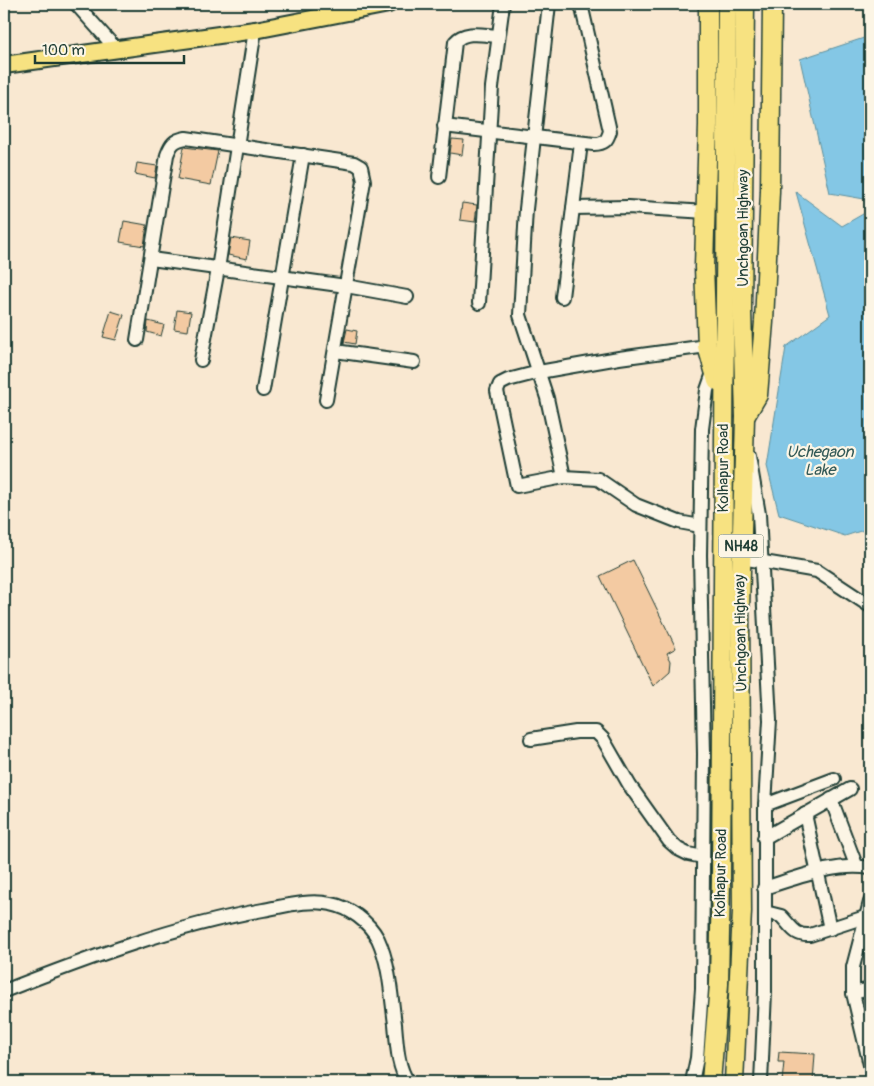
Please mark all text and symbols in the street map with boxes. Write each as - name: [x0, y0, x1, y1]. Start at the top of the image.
- scale bar: [35, 32, 184, 64]
- text: 100 m: [42, 41, 85, 60]
- street label: Unchgoan Highway: [734, 169, 753, 287]
- street label: Kolhapur Road: [714, 424, 733, 512]
- water label: Uchegaon Lake: [786, 442, 854, 480]
- road number: NH48: [718, 534, 764, 558]
- street label: Unchgoan Highway: [730, 574, 752, 692]
- street label: Kolhapur Road: [711, 828, 731, 918]

